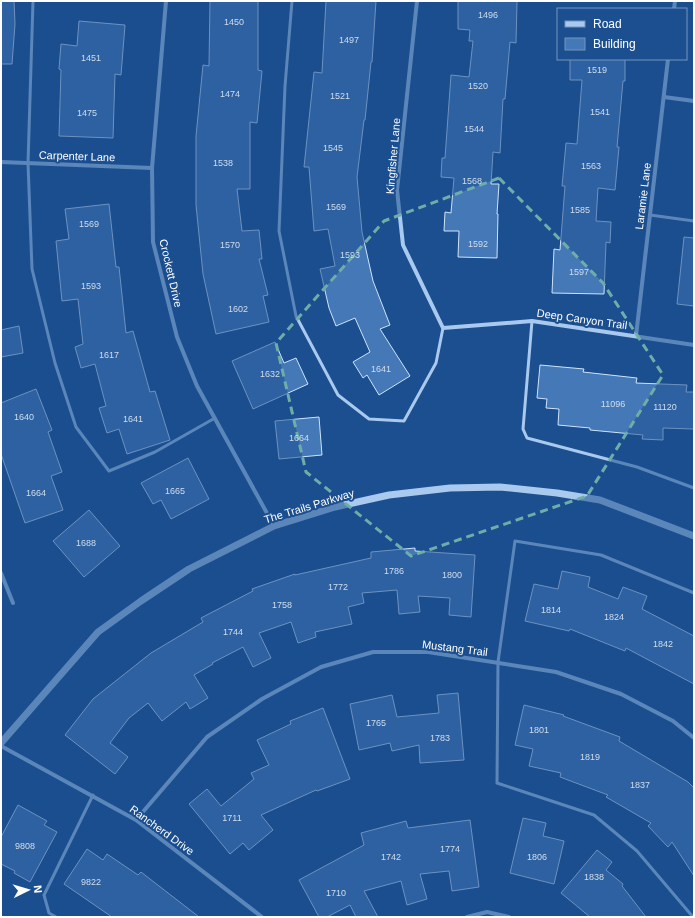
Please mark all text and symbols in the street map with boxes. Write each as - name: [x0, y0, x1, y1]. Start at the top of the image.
- legend: [557, 8, 687, 60]
- house number: 1496: [478, 10, 498, 20]
- house number: 1450: [224, 17, 244, 27]
- text: Road: [593, 17, 622, 31]
- house number: 1497: [339, 35, 359, 45]
- text: Building: [593, 37, 636, 51]
- house number: 1451: [81, 53, 101, 63]
- house number: 1519: [587, 65, 607, 75]
- house number: 1520: [468, 81, 488, 91]
- house number: 1474: [220, 89, 240, 99]
- house number: 1521: [330, 91, 350, 101]
- house number: 1541: [590, 107, 610, 117]
- house number: 1475: [77, 108, 97, 118]
- street label: Kingfisher Lane: [384, 117, 402, 195]
- house number: 1544: [464, 124, 484, 134]
- house number: 1545: [323, 143, 343, 153]
- street label: Carpenter Lane: [39, 149, 115, 163]
- house number: 1538: [213, 158, 233, 168]
- house number: 1563: [581, 161, 601, 171]
- street label: Laramie Lane: [633, 162, 653, 230]
- house number: 1568: [462, 176, 482, 186]
- house number: 1569: [326, 202, 346, 212]
- house number: 1585: [570, 205, 590, 215]
- house number: 1569: [79, 219, 99, 229]
- street label: Crockett Drive: [157, 238, 185, 308]
- house number: 1592: [468, 239, 488, 249]
- house number: 1570: [220, 240, 240, 250]
- house number: 1593: [340, 250, 360, 260]
- house number: 1597: [569, 267, 589, 277]
- house number: 1593: [81, 281, 101, 291]
- house number: 1602: [228, 304, 248, 314]
- street label: Deep Canyon Trail: [536, 307, 628, 331]
- house number: 1617: [99, 350, 119, 360]
- house number: 1641: [371, 364, 391, 374]
- house number: 1632: [260, 369, 280, 379]
- house number: 11096: [601, 399, 625, 409]
- house number: 11120: [653, 402, 677, 412]
- house number: 1640: [14, 412, 34, 422]
- house number: 1641: [123, 414, 143, 424]
- house number: 1664: [289, 433, 309, 443]
- house number: 1665: [165, 486, 185, 496]
- street label: The Trails Parkway: [263, 486, 356, 525]
- house number: 1664: [26, 488, 46, 498]
- house number: 1688: [76, 538, 96, 548]
- house number: 1786: [384, 566, 404, 576]
- house number: 1800: [442, 570, 462, 580]
- house number: 1772: [328, 582, 348, 592]
- house number: 1758: [272, 600, 292, 610]
- house number: 1814: [541, 605, 561, 615]
- house number: 1824: [604, 612, 624, 622]
- house number: 1744: [223, 627, 243, 637]
- street label: Mustang Trail: [421, 638, 489, 658]
- house number: 1842: [653, 639, 673, 649]
- house number: 1765: [366, 718, 386, 728]
- house number: 1801: [529, 725, 549, 735]
- house number: 1783: [430, 733, 450, 743]
- house number: 1819: [580, 752, 600, 762]
- house number: 1837: [630, 780, 650, 790]
- street label: Rancherd Drive: [128, 803, 196, 857]
- house number: 1711: [222, 813, 242, 823]
- house number: 9808: [15, 841, 35, 851]
- house number: 1774: [440, 844, 460, 854]
- house number: 1742: [381, 852, 401, 862]
- house number: 1806: [527, 852, 547, 862]
- north arrow: [8, 870, 48, 910]
- house number: 1838: [584, 872, 604, 882]
- house number: 9822: [81, 877, 101, 887]
- text: N: [32, 885, 44, 894]
- house number: 1710: [326, 888, 346, 898]

